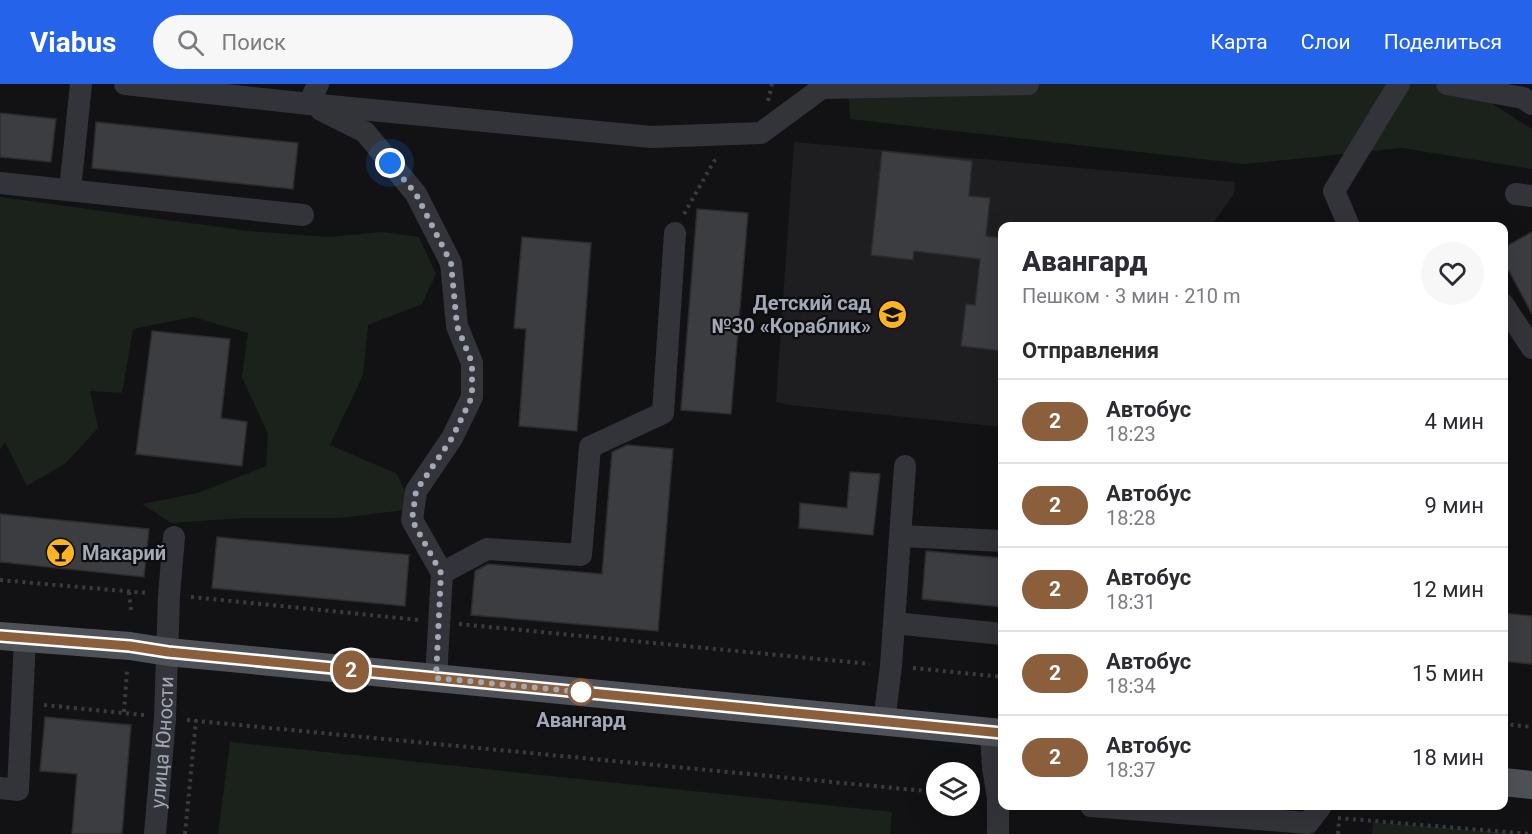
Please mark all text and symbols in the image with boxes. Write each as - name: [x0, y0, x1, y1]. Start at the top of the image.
- search box: [153, 15, 573, 69]
- text: Viabus: [30, 26, 117, 59]
- icon: search: [174, 26, 207, 59]
- text: Поиск: [222, 30, 286, 55]
- text: Карта: [1211, 30, 1268, 54]
- text: Слои: [1301, 30, 1351, 54]
- text: Поделиться: [1384, 30, 1502, 54]
- your location: [375, 148, 405, 178]
- button: heart: [1421, 242, 1484, 305]
- text: Авангард: [1022, 245, 1147, 278]
- text: Пешком · 3 мин · 210 m: [1022, 284, 1241, 308]
- place label: Детский сад №30 «Кораблик»: [712, 291, 871, 338]
- school or university icon: Детский сад №30 «Кораблик»: [876, 298, 908, 330]
- text: Отправления: [1022, 338, 1159, 363]
- text: Автобус: [1106, 397, 1191, 422]
- text: 2: [1049, 409, 1061, 433]
- text: 4 мин: [1424, 409, 1484, 434]
- text: 18:23: [1106, 422, 1156, 446]
- text: Автобус: [1106, 481, 1191, 506]
- text: 2: [1049, 493, 1061, 517]
- text: 9 мин: [1424, 493, 1484, 518]
- text: 18:28: [1106, 506, 1156, 530]
- bar icon: Макарий: [45, 537, 77, 569]
- place label: Макарий: [82, 541, 166, 565]
- text: Автобус: [1106, 565, 1191, 590]
- text: 2: [1049, 577, 1061, 601]
- text: 12 мин: [1412, 577, 1484, 602]
- text: 18:31: [1106, 590, 1156, 614]
- text: Автобус: [1106, 649, 1191, 674]
- line badge: 2: [332, 650, 370, 690]
- text: 2: [345, 658, 357, 682]
- text: 2: [1049, 661, 1061, 685]
- text: 15 мин: [1412, 661, 1484, 686]
- text: 18:34: [1106, 674, 1156, 698]
- street label: улица Юности: [145, 676, 178, 809]
- marker: Авангард: [568, 679, 594, 705]
- place label: Авангард: [536, 708, 626, 732]
- text: Автобус: [1106, 733, 1191, 758]
- text: 2: [1049, 745, 1061, 769]
- text: 18 мин: [1412, 745, 1484, 770]
- text: 18:37: [1106, 758, 1156, 782]
- map controls: [926, 762, 980, 816]
- button: layers: [926, 762, 980, 816]

